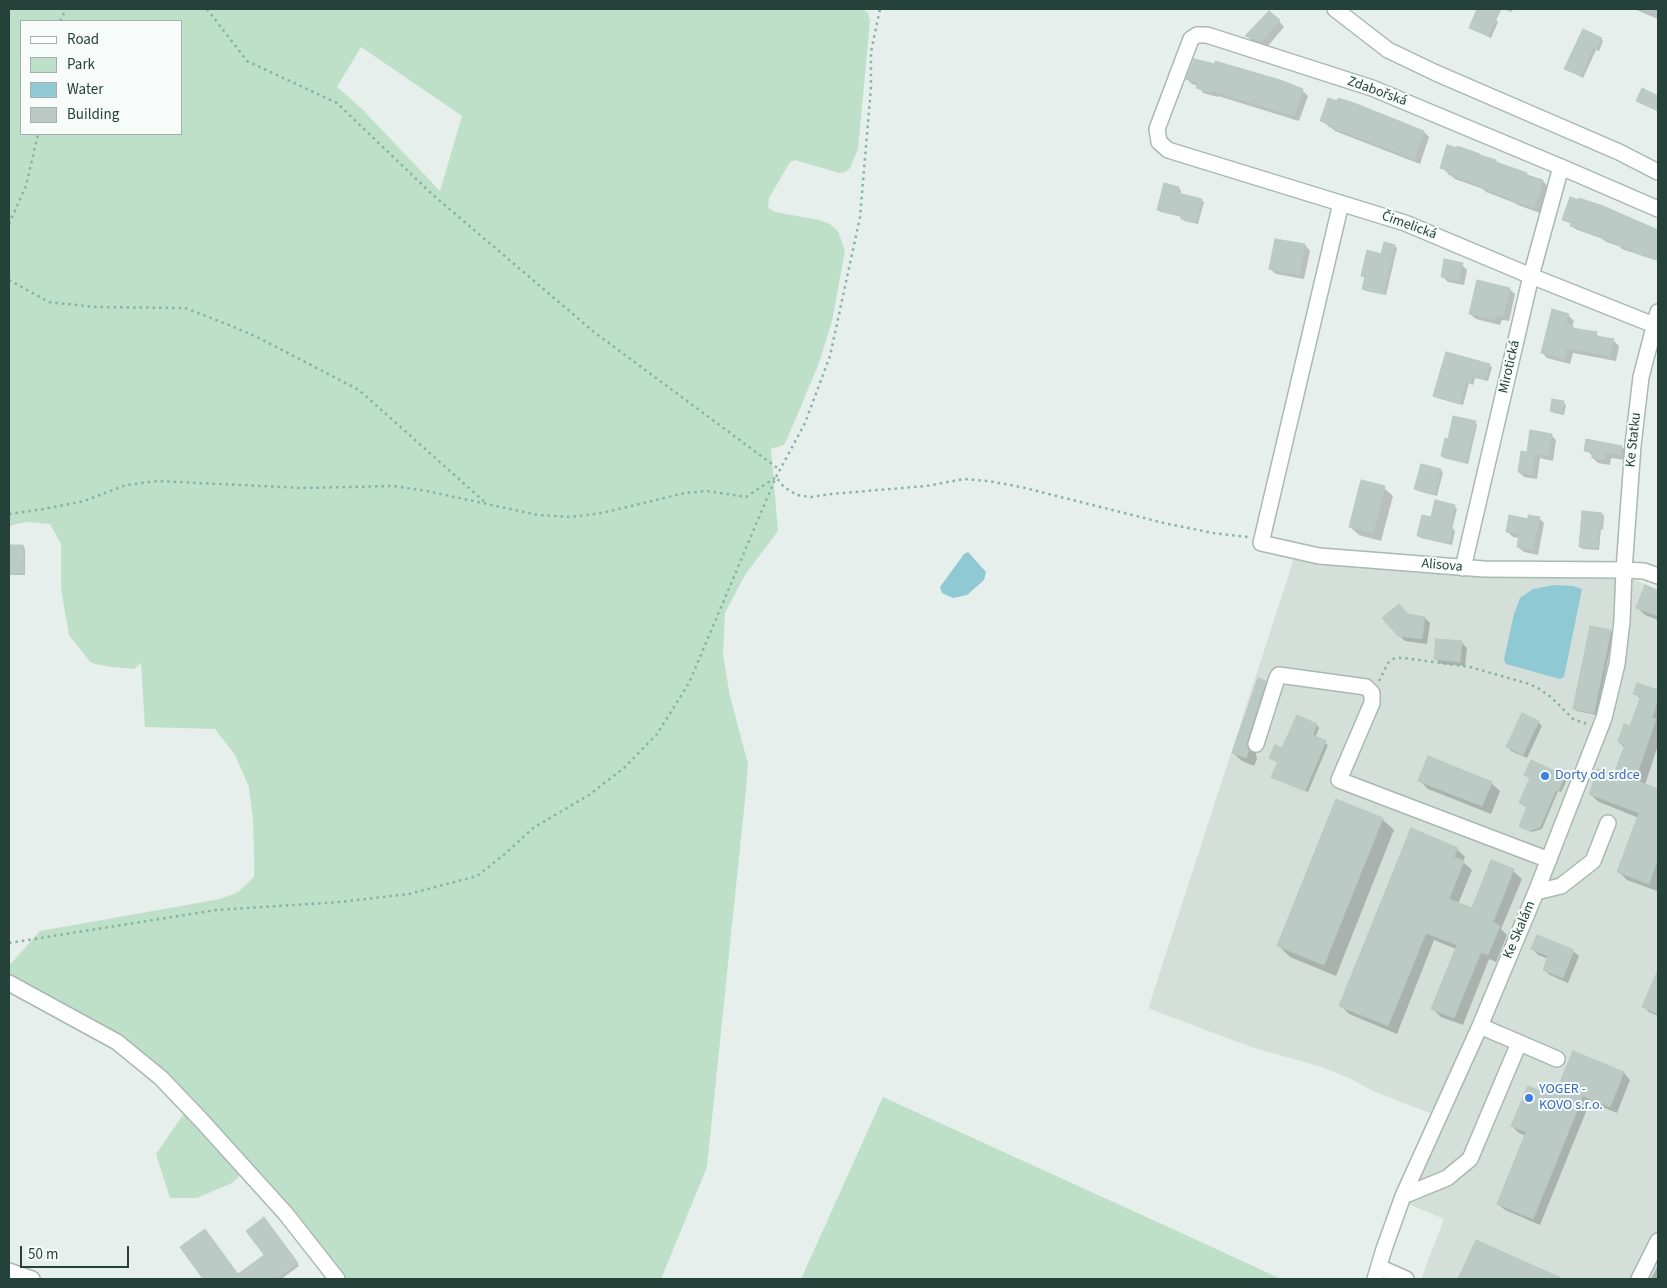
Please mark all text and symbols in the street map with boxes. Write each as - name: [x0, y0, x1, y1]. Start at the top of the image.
- legend: [20, 20, 182, 135]
- text: Road: [67, 29, 99, 50]
- text: Park: [67, 54, 95, 75]
- street label: Zdabořská: [1345, 74, 1409, 110]
- text: Water: [67, 79, 103, 100]
- text: Building: [67, 104, 119, 125]
- street label: Čimelická: [1379, 208, 1439, 244]
- street label: Mirotická: [1496, 339, 1524, 395]
- street label: Ke Statku: [1623, 412, 1645, 468]
- street label: Alisova: [1421, 556, 1463, 576]
- place label: Dorty od srdce: [1555, 768, 1640, 784]
- marker: Dorty od srdce: [1539, 770, 1551, 782]
- street label: Ke Skalám: [1500, 899, 1540, 961]
- place label: YOGER - KOVO s.r.o.: [1539, 1082, 1603, 1114]
- marker: YOGER - KOVO s.r.o.: [1523, 1092, 1535, 1104]
- scale bar: [22, 1236, 131, 1268]
- text: 50 m: [28, 1244, 58, 1265]

